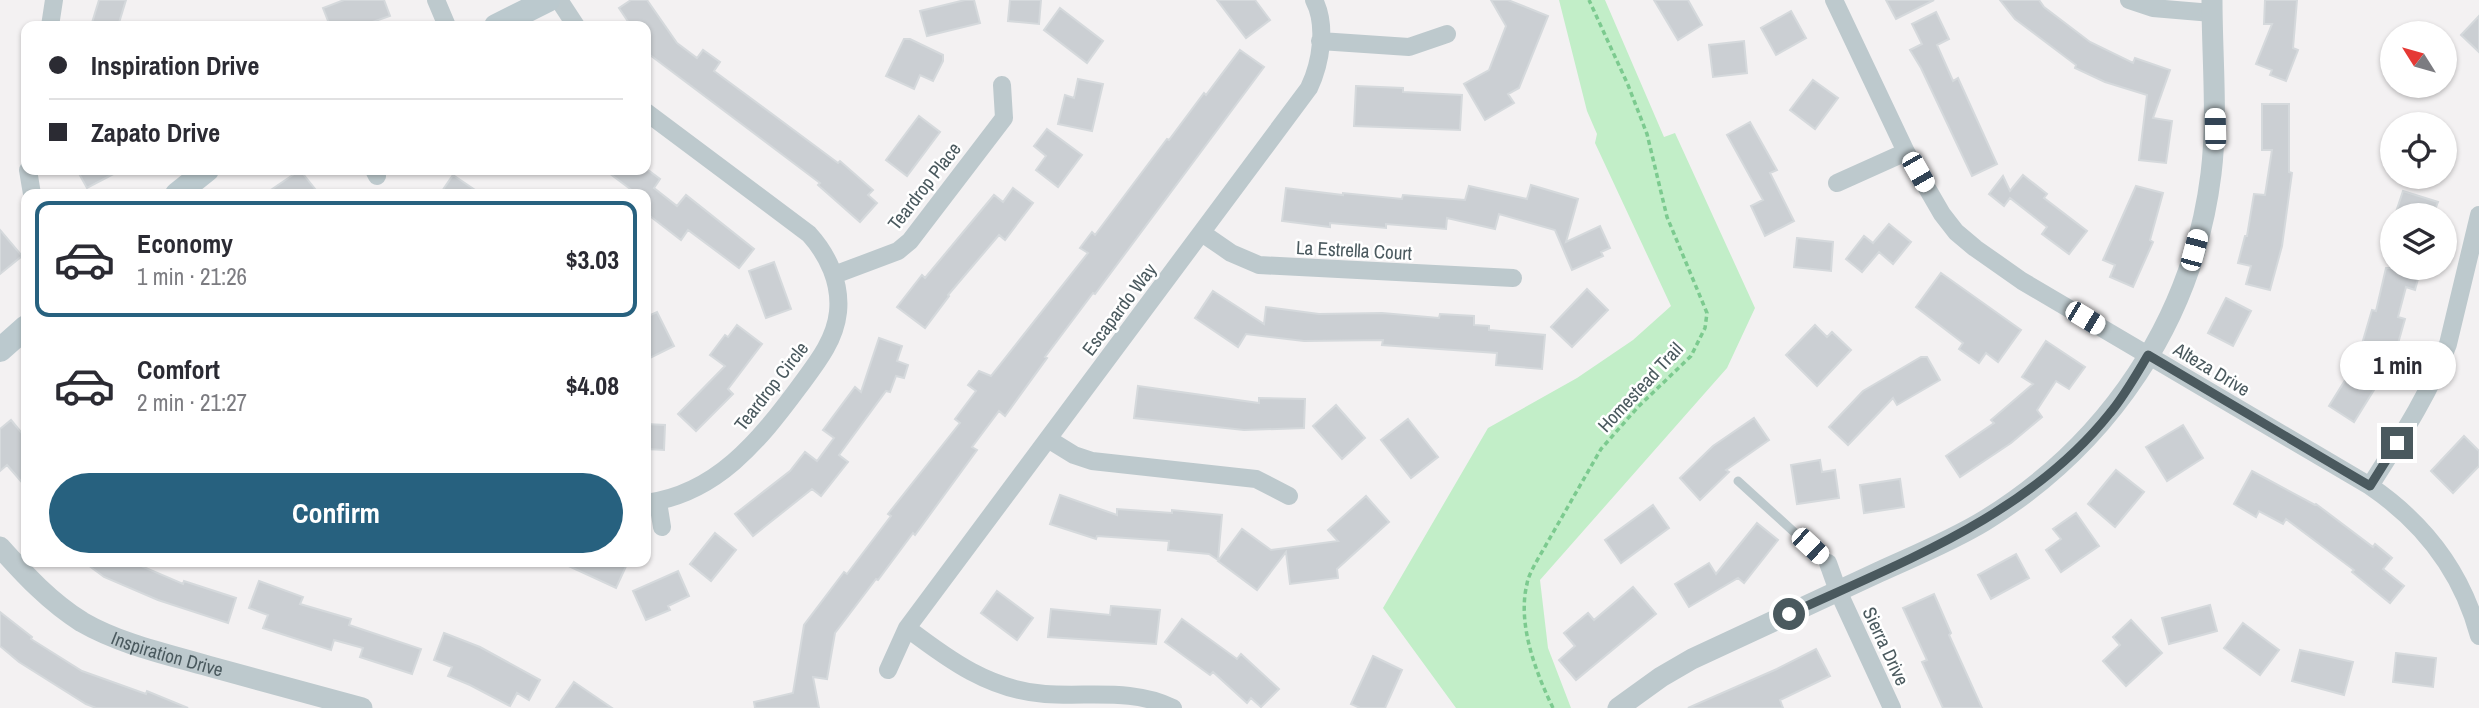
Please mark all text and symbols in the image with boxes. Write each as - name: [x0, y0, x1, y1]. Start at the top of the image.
- north arrow: [2380, 21, 2457, 98]
- map controls: [2380, 21, 2457, 280]
- text: Inspiration Drive: [91, 48, 259, 83]
- car: [2205, 108, 2226, 150]
- button: locate: [2380, 112, 2457, 189]
- text: Zapato Drive: [91, 115, 220, 150]
- street label: Teardrop Place: [881, 137, 967, 235]
- car: [1899, 149, 1938, 195]
- button: layers: [2380, 203, 2457, 280]
- text: Economy: [137, 226, 233, 261]
- car: [2179, 227, 2210, 273]
- icon: car: [53, 228, 116, 291]
- street label: La Estrella Court: [1295, 234, 1413, 266]
- text: $3.03: [566, 242, 619, 277]
- street label: Escapardo Way: [1076, 257, 1162, 361]
- text: 1 min · 21:26: [137, 261, 247, 292]
- car: [2062, 298, 2109, 338]
- street label: Alteza Drive: [2168, 335, 2255, 402]
- street label: Teardrop Circle: [728, 336, 814, 436]
- street label: Homestead Trail: [1592, 336, 1688, 438]
- callout: 1 min: [2339, 342, 2455, 390]
- text: 1 min: [2373, 350, 2423, 381]
- text: Comfort: [137, 352, 220, 387]
- icon: car: [53, 354, 116, 417]
- text: $4.08: [566, 368, 619, 403]
- text: 2 min · 21:27: [137, 387, 247, 418]
- route end: [2381, 427, 2413, 459]
- button: Confirm: [49, 473, 623, 553]
- car: [1788, 524, 1833, 568]
- route start: [1773, 598, 1805, 630]
- street label: Sierra Drive: [1856, 602, 1916, 690]
- street label: Inspiration Drive: [108, 625, 226, 683]

